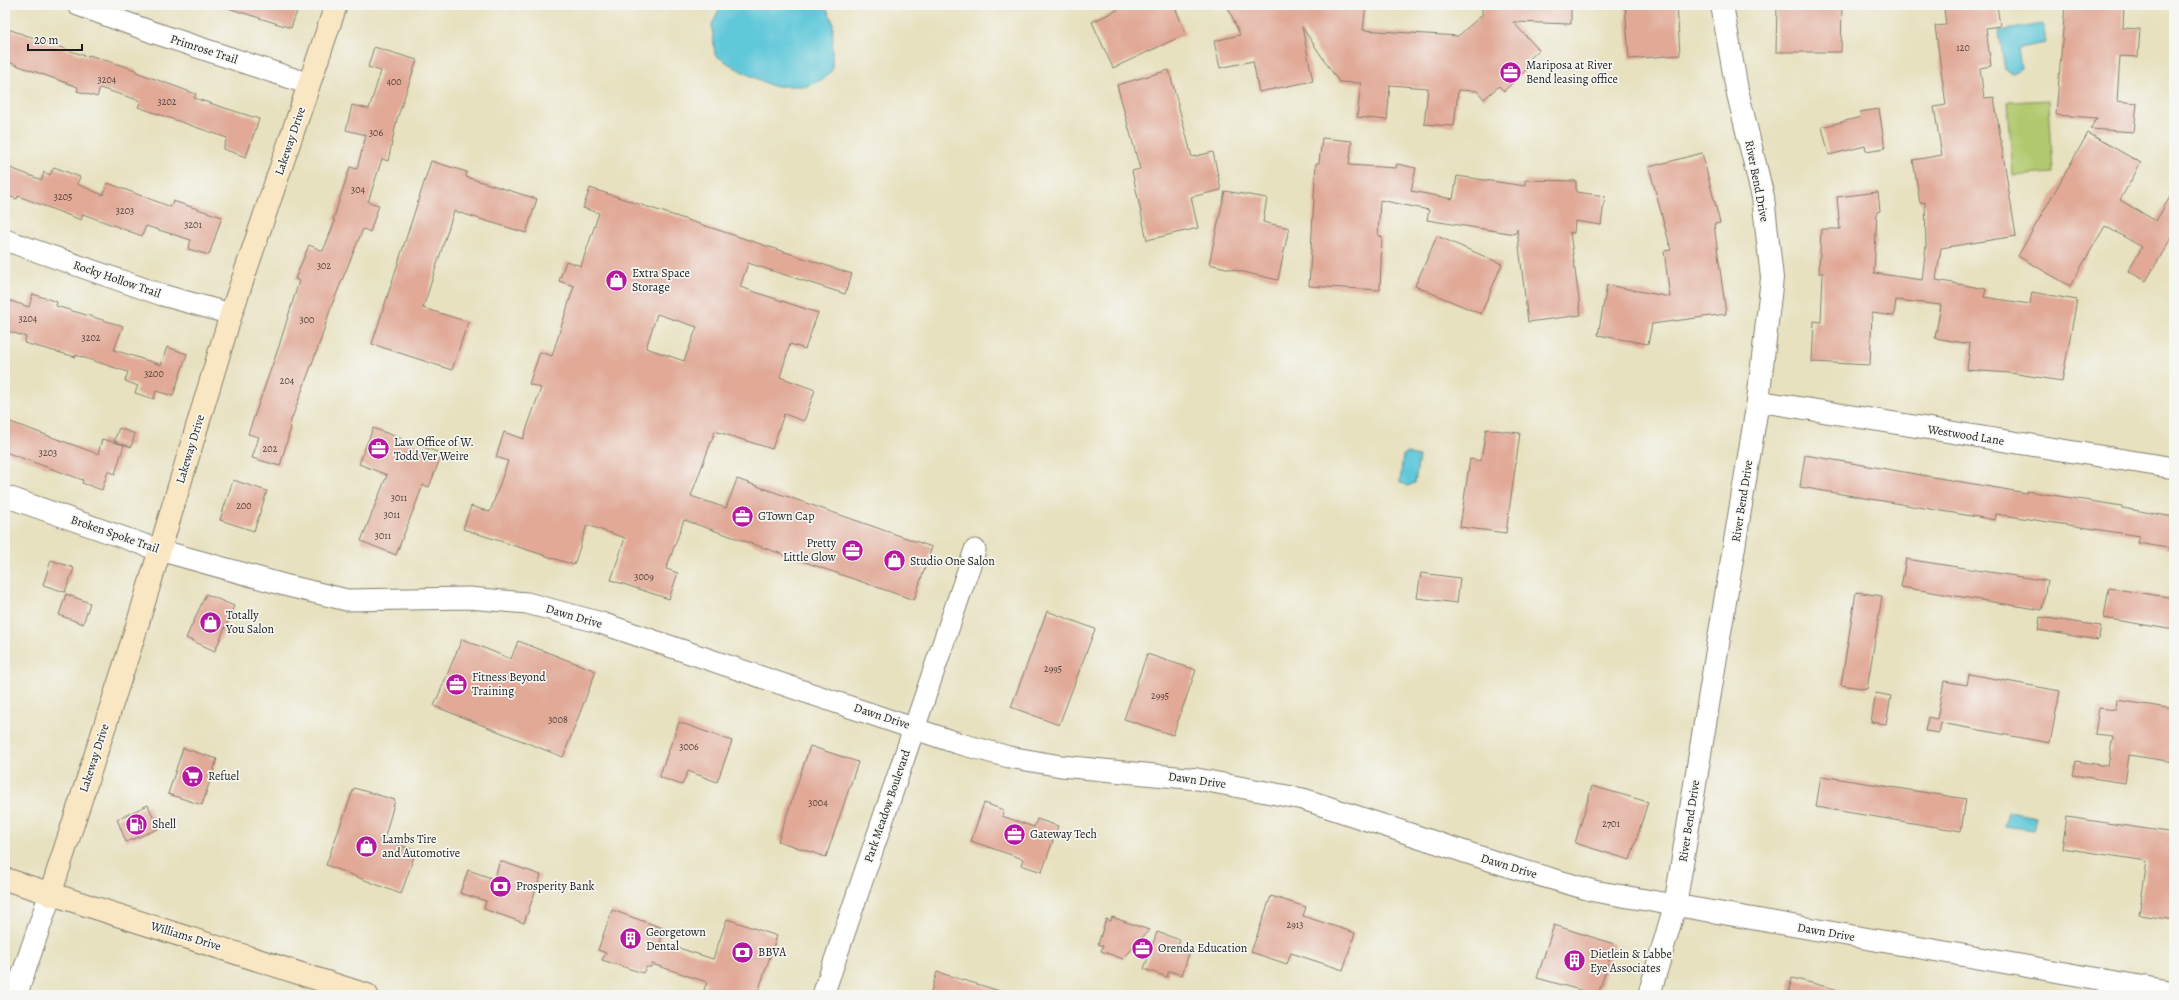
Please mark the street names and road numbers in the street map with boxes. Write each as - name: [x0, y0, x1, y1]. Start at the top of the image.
- street label: Primrose Trail: [168, 31, 240, 67]
- street label: Lakeway Drive: [271, 105, 309, 177]
- street label: River Bend Drive: [1741, 139, 1773, 223]
- street label: Rocky Hollow Trail: [71, 257, 163, 301]
- street label: Lakeway Drive: [172, 413, 208, 485]
- street label: Westwood Lane: [1926, 421, 2005, 449]
- street label: River Bend Drive: [1728, 459, 1756, 543]
- street label: Broken Spoke Trail: [69, 511, 161, 557]
- street label: Dawn Drive: [544, 600, 604, 632]
- street label: Dawn Drive: [852, 699, 912, 733]
- street label: Lakeway Drive: [75, 722, 113, 794]
- street label: Park Meadow Boulevard: [860, 747, 914, 865]
- street label: Dawn Drive: [1167, 768, 1227, 792]
- street label: River Bend Drive: [1675, 779, 1703, 863]
- street label: Dawn Drive: [1479, 850, 1539, 882]
- street label: Williams Drive: [148, 917, 223, 954]
- street label: Dawn Drive: [1796, 919, 1856, 945]

